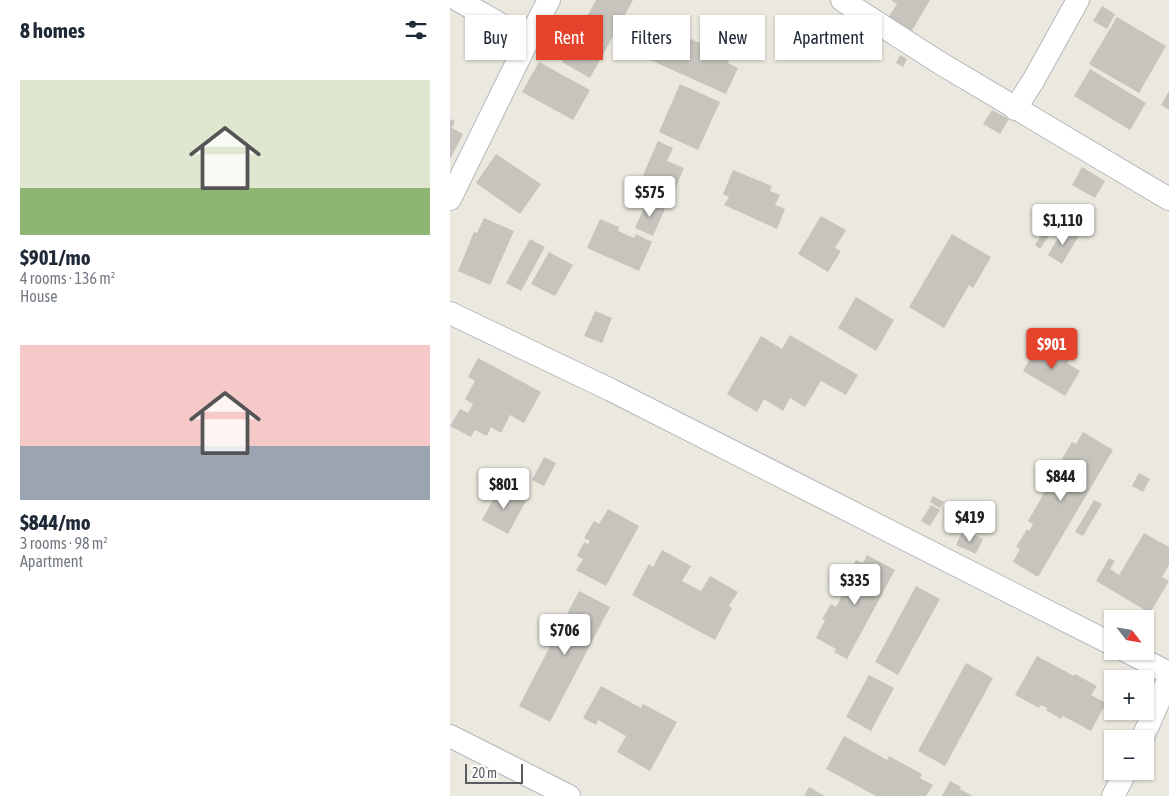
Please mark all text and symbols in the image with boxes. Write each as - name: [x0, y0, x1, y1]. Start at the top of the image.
- chip: Buy: [465, 15, 526, 60]
- chip: Rent: [536, 15, 603, 60]
- chip: Filters: [613, 15, 690, 60]
- chip: New: [700, 15, 765, 60]
- chip: Apartment: [775, 15, 882, 60]
- icon: filters: [402, 16, 430, 44]
- text: 8 homes: [20, 18, 85, 42]
- icon: home: [180, 113, 270, 203]
- pin: $575: [620, 176, 680, 218]
- text: $575: [635, 183, 665, 201]
- pin: $1,110: [1022, 204, 1104, 246]
- text: $1,110: [1043, 211, 1083, 229]
- text: $901/mo: [20, 245, 91, 269]
- text: 4 rooms · 136 m²: [20, 269, 115, 287]
- text: House: [20, 287, 57, 305]
- pin: $901: [1022, 328, 1082, 370]
- text: $901: [1037, 335, 1067, 353]
- icon: home: [180, 378, 270, 468]
- pin: $844: [1031, 460, 1091, 502]
- text: $844: [1046, 467, 1076, 485]
- pin: $801: [474, 468, 534, 510]
- text: $801: [489, 475, 519, 493]
- pin: $419: [940, 500, 1000, 543]
- text: $419: [955, 508, 985, 526]
- text: $844/mo: [20, 510, 91, 534]
- text: 3 rooms · 98 m²: [20, 534, 108, 552]
- text: Apartment: [20, 552, 83, 570]
- pin: $335: [825, 564, 885, 606]
- text: $335: [840, 571, 870, 589]
- north arrow: [1104, 610, 1154, 660]
- map controls: [1104, 610, 1154, 780]
- pin: $706: [535, 614, 595, 656]
- text: $706: [550, 621, 580, 639]
- button: +: [1104, 670, 1154, 720]
- button: −: [1104, 730, 1154, 780]
- scale bar: [465, 761, 522, 784]
- text: 20 m: [472, 765, 497, 781]

